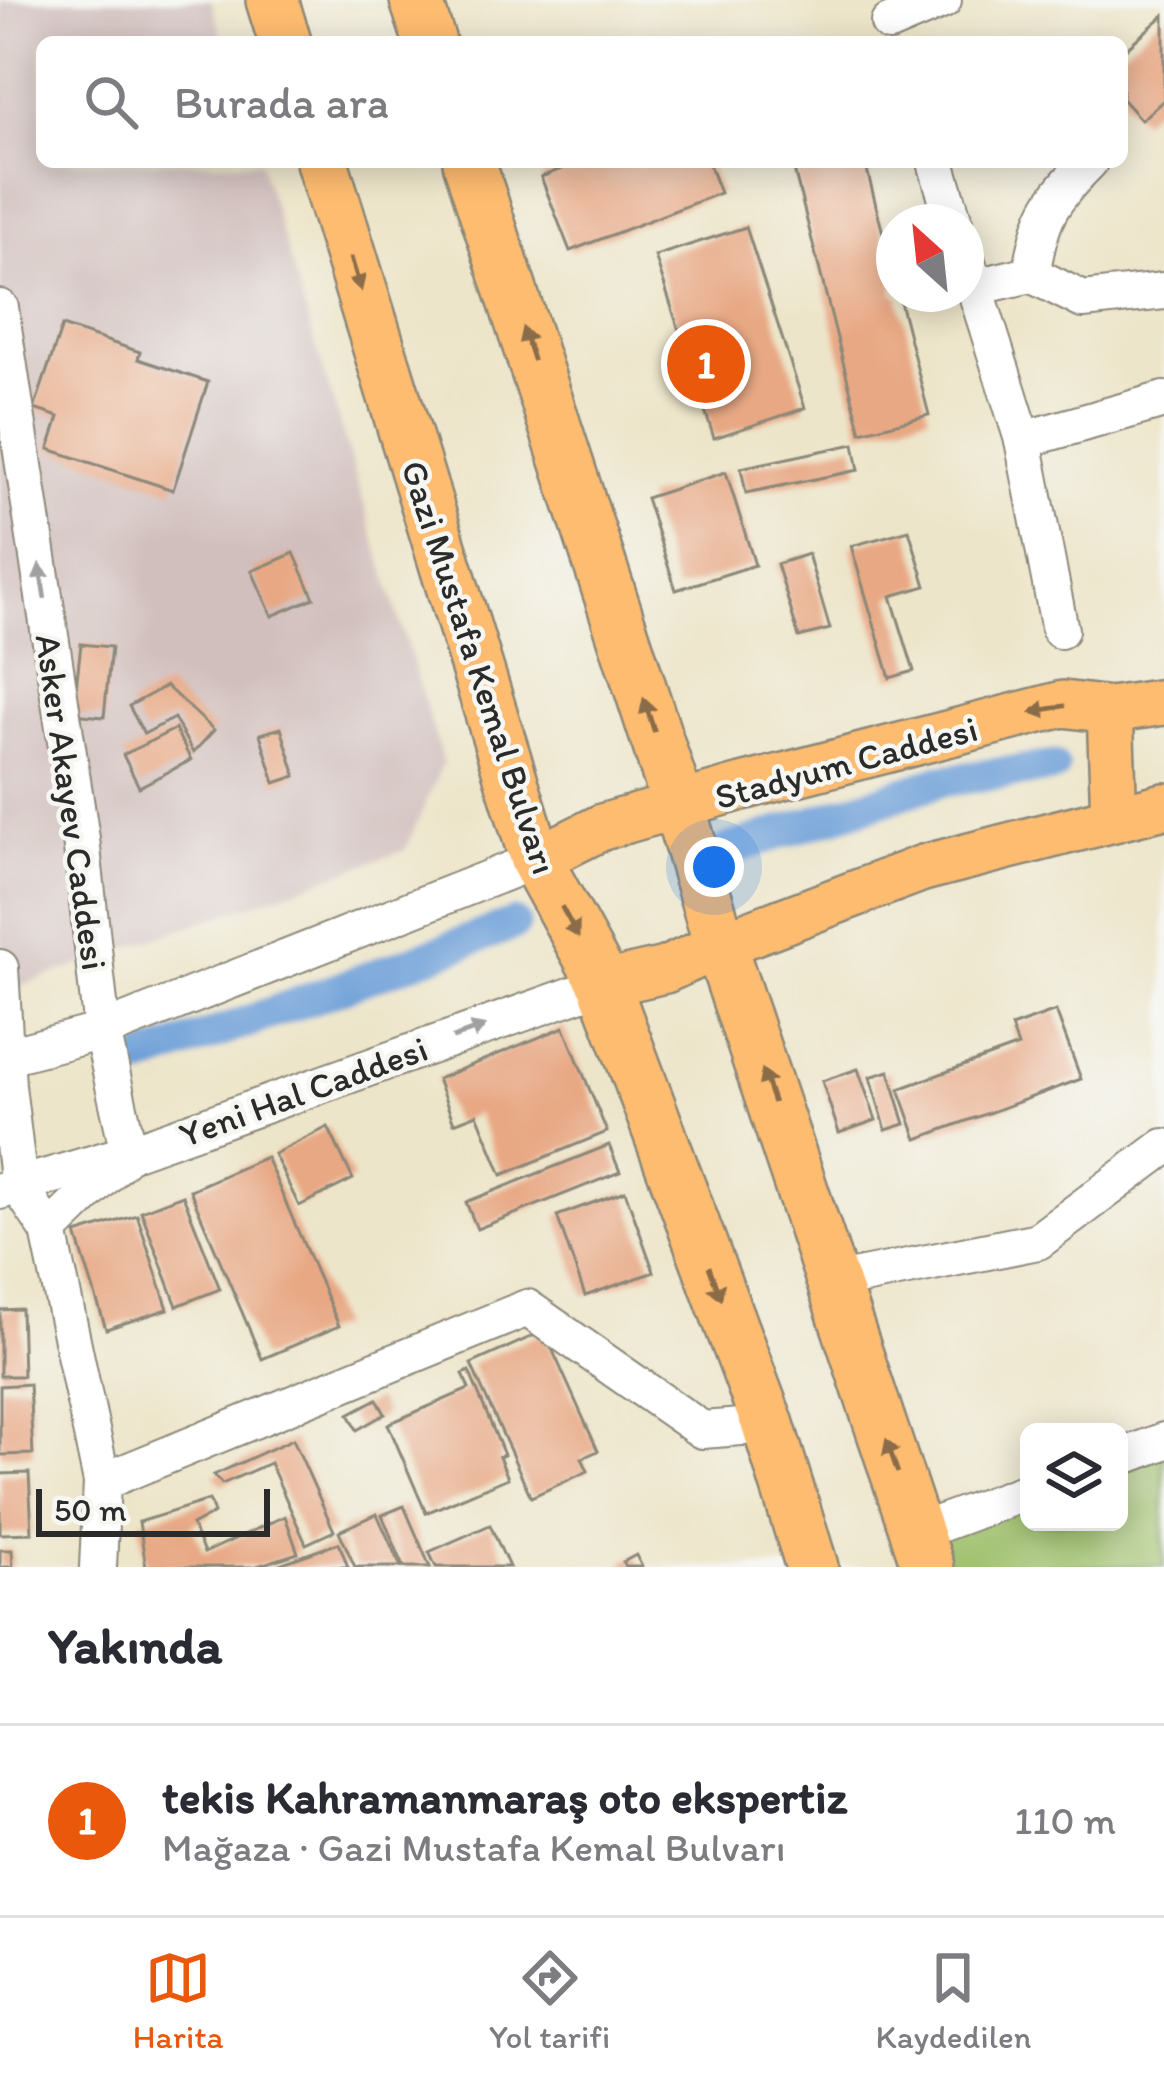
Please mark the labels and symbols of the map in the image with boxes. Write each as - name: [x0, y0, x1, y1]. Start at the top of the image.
- north arrow: [876, 204, 984, 312]
- one-way arrow: [348, 256, 366, 293]
- pin: 1: [667, 319, 745, 409]
- one-way arrow: [518, 325, 537, 362]
- street label: Gazi Mustafa Kemal Bulvarı: [392, 455, 567, 879]
- one-way arrow: [32, 562, 51, 599]
- street label: Asker Akayev Caddesi: [27, 631, 116, 973]
- one-way arrow: [638, 696, 657, 733]
- one-way arrow: [1029, 700, 1067, 719]
- street label: Stadyum Caddesi: [710, 707, 982, 818]
- your location: [684, 837, 744, 897]
- one-way arrow: [559, 905, 580, 939]
- one-way arrow: [451, 1022, 487, 1040]
- street label: Yeni Hal Caddesi: [173, 1027, 433, 1156]
- one-way arrow: [757, 1067, 776, 1104]
- one-way arrow: [707, 1266, 726, 1302]
- one-way arrow: [881, 1437, 900, 1474]
- scale bar: [36, 1483, 270, 1536]

